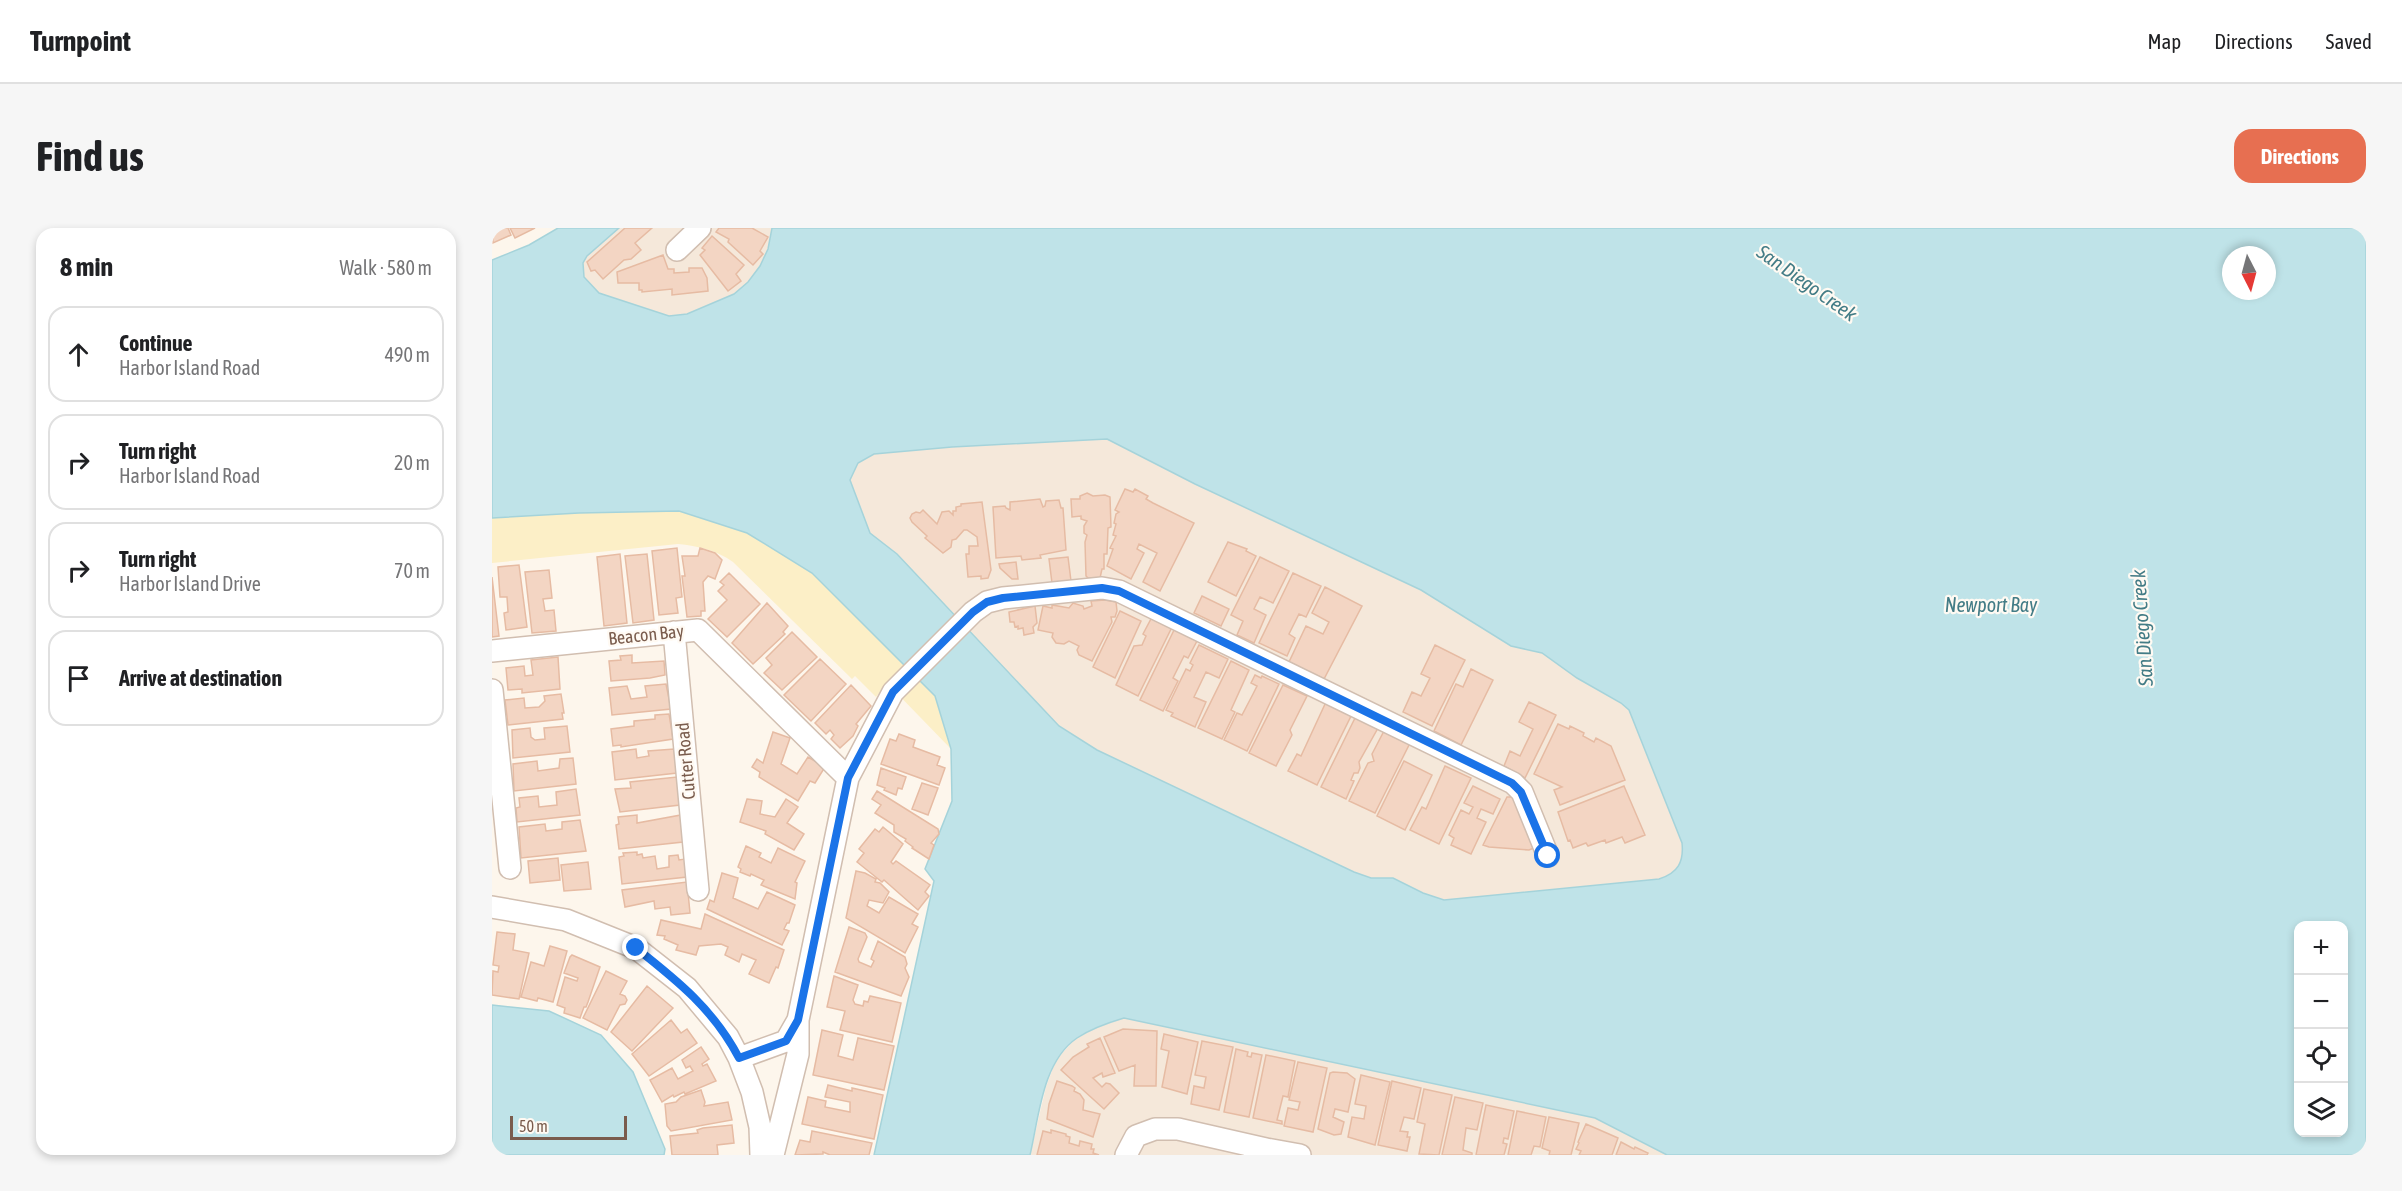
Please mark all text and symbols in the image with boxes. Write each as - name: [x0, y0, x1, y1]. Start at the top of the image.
- text: Turnpoint: [30, 25, 131, 57]
- text: Map: [2147, 29, 2181, 53]
- text: Directions: [2214, 29, 2293, 53]
- text: Saved: [2326, 29, 2372, 53]
- button: Directions: [2234, 129, 2366, 183]
- text: Find us: [36, 132, 144, 180]
- water label: San Diego Creek: [1752, 239, 1862, 326]
- north arrow: [2222, 246, 2276, 300]
- text: 8 min: [60, 252, 113, 282]
- text: Walk · 580 m: [340, 256, 432, 279]
- text: Continue: [119, 330, 193, 356]
- icon: ahead: [62, 338, 95, 371]
- text: 490 m: [385, 343, 430, 366]
- text: Harbor Island Road: [119, 356, 260, 379]
- text: Turn right: [119, 438, 196, 464]
- icon: right: [62, 446, 95, 479]
- text: 20 m: [394, 451, 430, 474]
- text: Harbor Island Road: [119, 464, 260, 487]
- text: Turn right: [119, 546, 196, 572]
- icon: right: [62, 554, 95, 587]
- text: 70 m: [394, 559, 430, 582]
- water label: San Diego Creek: [2126, 569, 2157, 688]
- text: Harbor Island Drive: [119, 572, 261, 595]
- water label: Newport Bay: [1945, 593, 2038, 616]
- street label: Beacon Bay: [607, 620, 685, 649]
- icon: arrive: [62, 662, 95, 695]
- text: Arrive at destination: [119, 665, 282, 691]
- street label: Cutter Road: [672, 722, 699, 800]
- route start: [1534, 842, 1560, 868]
- map controls: [2294, 921, 2348, 1137]
- button: +: [2294, 921, 2348, 975]
- route end: [622, 934, 648, 960]
- button: −: [2294, 975, 2348, 1029]
- button: locate: [2294, 1029, 2348, 1083]
- button: layers: [2294, 1083, 2348, 1137]
- scale bar: [510, 1113, 627, 1140]
- text: 50 m: [519, 1117, 548, 1135]

